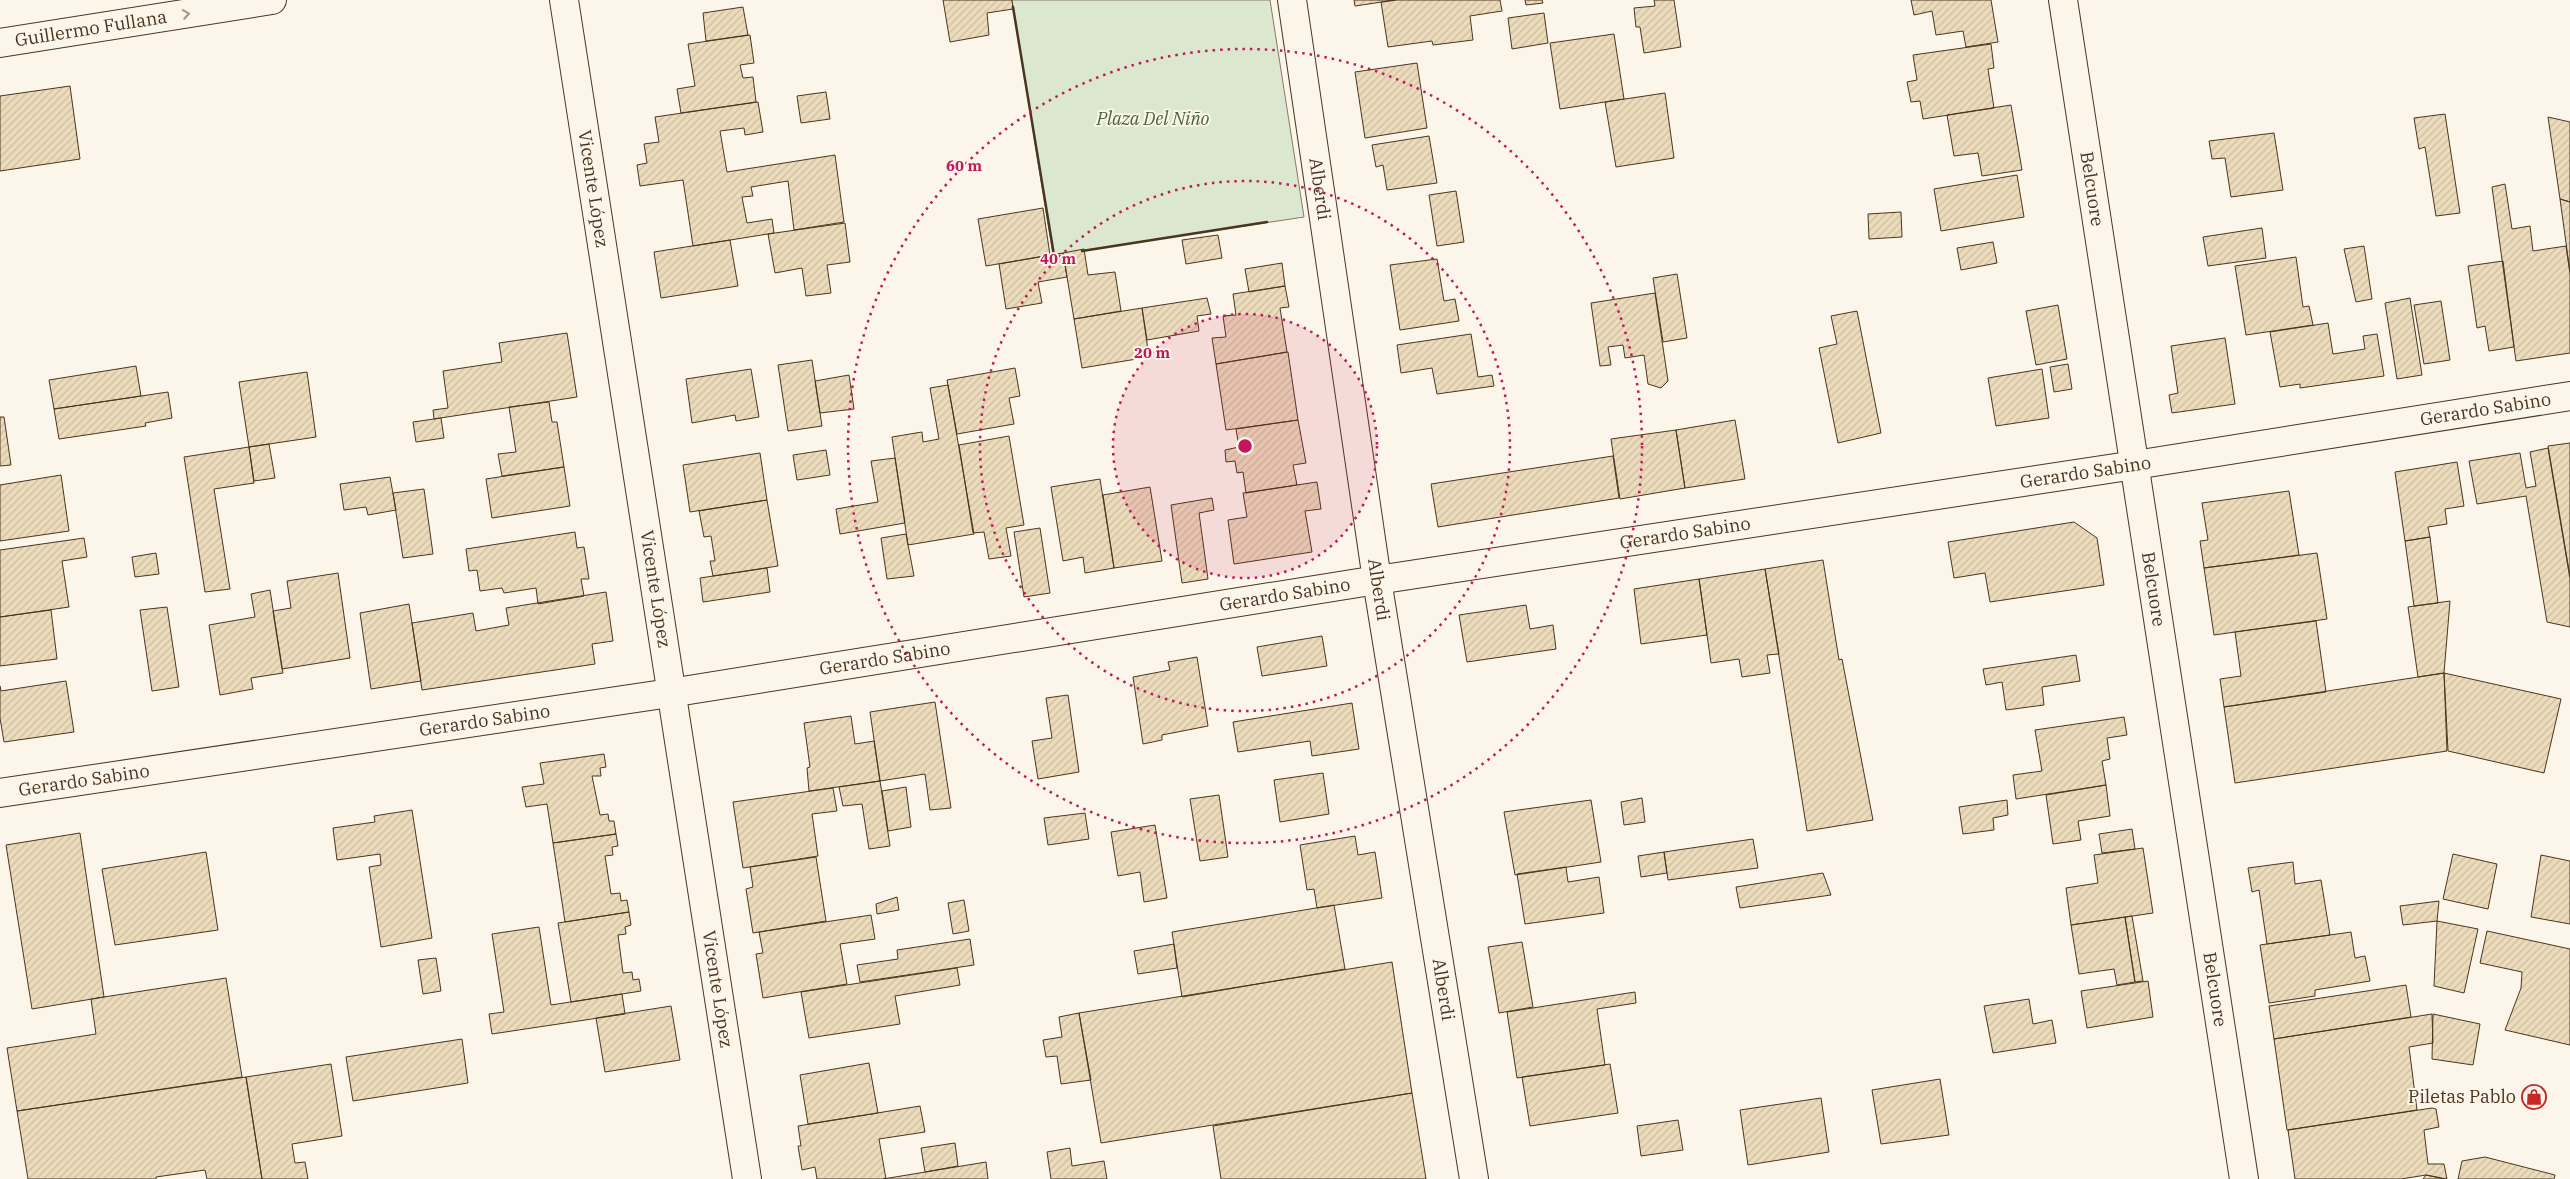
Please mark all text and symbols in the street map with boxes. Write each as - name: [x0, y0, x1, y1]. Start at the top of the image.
- street label: Guillermo Fullana: [13, 5, 169, 52]
- one-way arrow: [182, 9, 191, 19]
- park label: Plaza Del Niño: [1095, 107, 1210, 130]
- street label: Vicente López: [573, 128, 614, 249]
- street label: Belcuore: [2075, 150, 2110, 228]
- text: 60 m: [946, 156, 982, 175]
- street label: Alberdi: [1304, 156, 1336, 222]
- text: 40 m: [1040, 249, 1076, 268]
- text: 20 m: [1134, 343, 1170, 362]
- street label: Gerardo Sabino: [2418, 387, 2553, 431]
- centre of rings: [1236, 437, 1254, 455]
- street label: Gerardo Sabino: [2018, 451, 2153, 493]
- street label: Gerardo Sabino: [1618, 511, 1752, 554]
- street label: Vicente López: [635, 529, 676, 649]
- street label: Belcuore: [2137, 550, 2171, 628]
- street label: Alberdi: [1363, 557, 1395, 623]
- street label: Gerardo Sabino: [1218, 572, 1352, 616]
- street label: Gerardo Sabino: [818, 636, 952, 680]
- street label: Gerardo Sabino: [418, 699, 552, 741]
- street label: Gerardo Sabino: [17, 759, 151, 801]
- street label: Vicente López: [698, 929, 738, 1049]
- street label: Belcuore: [2198, 950, 2232, 1028]
- street label: Alberdi: [1427, 957, 1460, 1023]
- shop icon: Piletas Pablo: [2521, 1084, 2547, 1110]
- place label: Piletas Pablo: [2408, 1085, 2516, 1108]

